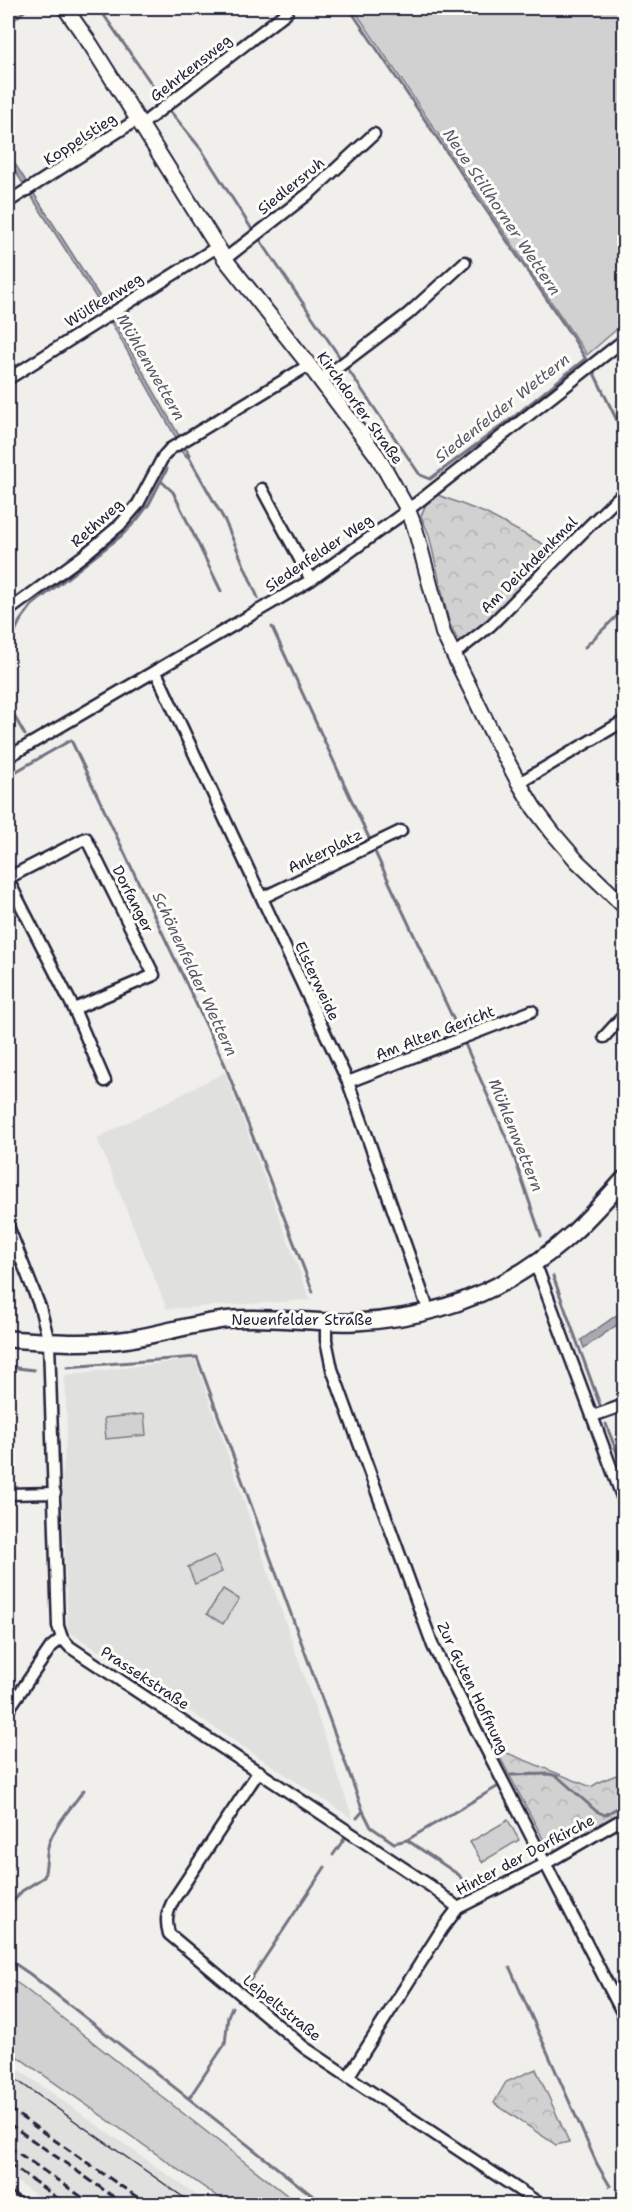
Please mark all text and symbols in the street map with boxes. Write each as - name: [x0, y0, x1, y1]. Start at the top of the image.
- street label: Gehrkensweg: [146, 30, 236, 106]
- street label: Koppelstieg: [40, 108, 120, 170]
- water label: Neue Stillhorner Wettern: [438, 125, 566, 299]
- street label: Siedlersruh: [253, 153, 329, 219]
- street label: Wülfkenweg: [61, 268, 147, 332]
- water label: Mühlenwettern: [112, 310, 190, 424]
- street label: Kirchdorfer Straße: [312, 348, 408, 468]
- water label: Siedenfelder Wettern: [430, 349, 574, 467]
- street label: Rethweg: [67, 494, 127, 552]
- street label: Siedenfelder Weg: [261, 509, 377, 597]
- street label: Am Deichdenkmal: [476, 512, 582, 618]
- street label: Ankerplatz: [284, 824, 366, 878]
- street label: Dorfanger: [108, 862, 158, 936]
- water label: Schönenfelder Wettern: [148, 888, 242, 1060]
- street label: Elsterweide: [290, 938, 344, 1024]
- street label: Am Alten Gericht: [373, 1001, 497, 1065]
- water label: Mühlenwettern: [484, 1075, 548, 1195]
- street label: Neuenfelder Straße: [231, 1310, 373, 1330]
- street label: Zur Guten Hoffnung: [432, 1619, 514, 1757]
- street label: Prassekstraße: [97, 1642, 193, 1714]
- street label: Hinter der Dorfkirche: [452, 1810, 598, 1900]
- street label: Leipeltstraße: [239, 1970, 325, 2046]

